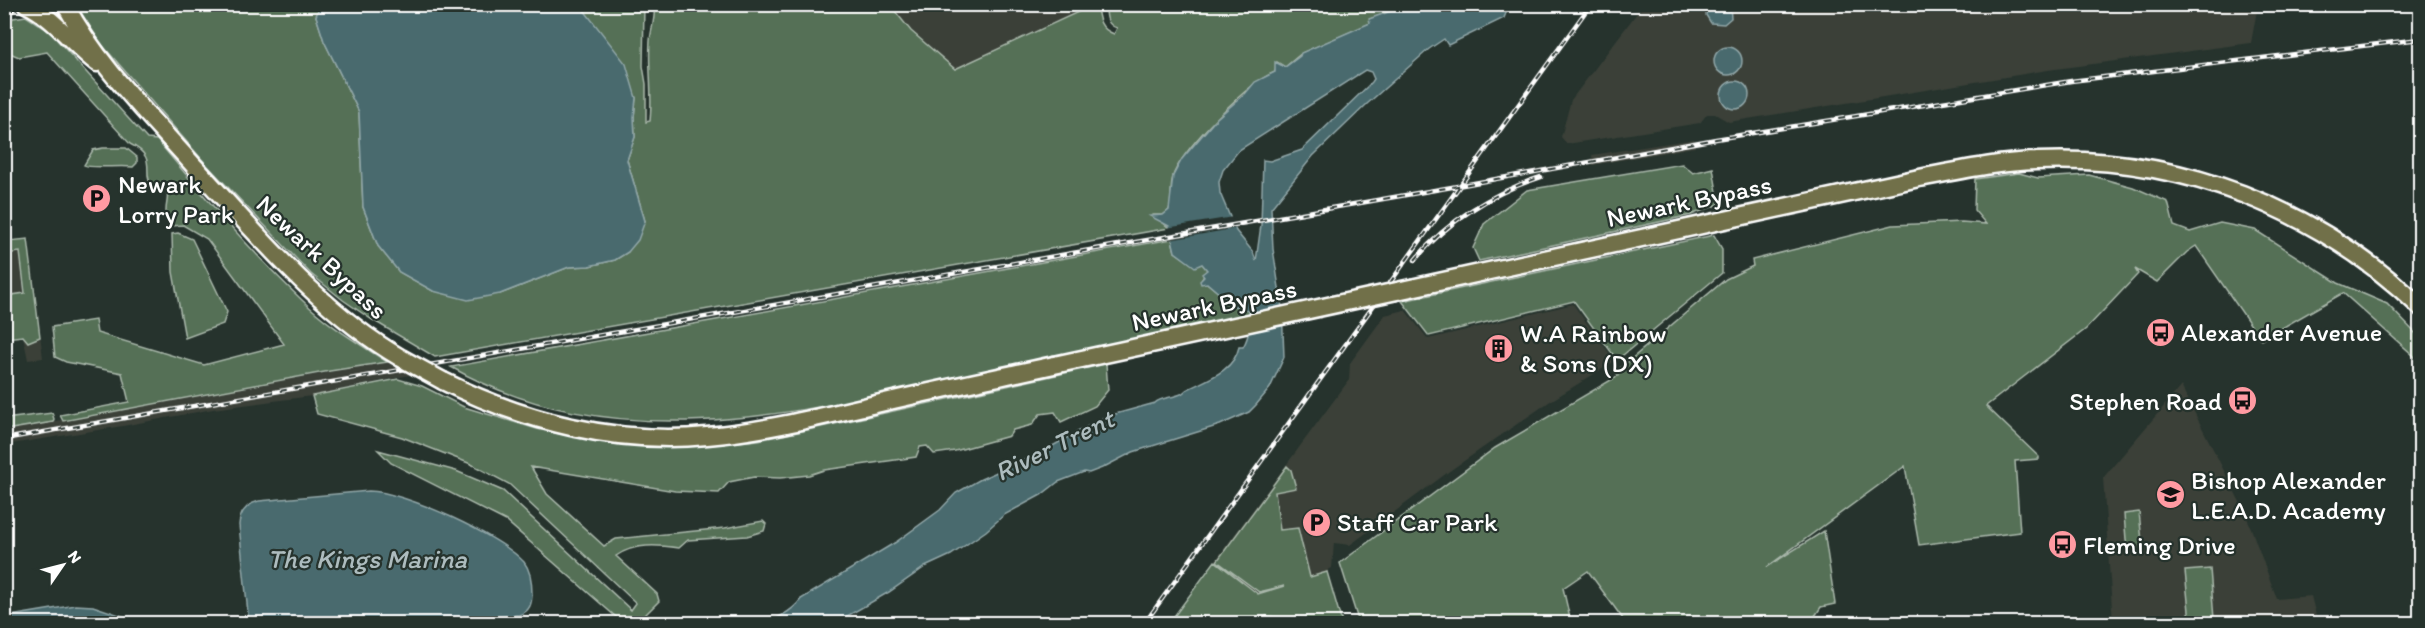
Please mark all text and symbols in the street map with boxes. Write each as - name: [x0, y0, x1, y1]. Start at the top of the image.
- place label: Newark Lorry Park: [118, 168, 234, 230]
- street label: Newark Bypass: [1603, 168, 1775, 234]
- parking icon: Newark Lorry Park: [81, 183, 113, 215]
- street label: Newark Bypass: [250, 188, 394, 326]
- street label: Newark Bypass: [1128, 272, 1300, 338]
- bus stop icon: Alexander Avenue: [2144, 316, 2176, 348]
- place label: Alexander Avenue: [2181, 316, 2382, 348]
- place label: W.A Rainbow & Sons (DX): [1520, 317, 1667, 379]
- building icon: W.A Rainbow & Sons (DX): [1483, 332, 1515, 364]
- place label: Stephen Road: [2069, 385, 2222, 417]
- bus stop icon: Stephen Road: [2227, 385, 2259, 417]
- water label: River Trent: [989, 401, 1122, 488]
- place label: Bishop Alexander L.E.A.D. Academy: [2191, 464, 2386, 526]
- school or university icon: Bishop Alexander L.E.A.D. Academy: [2154, 479, 2186, 511]
- parking icon: Staff Car Park: [1300, 506, 1332, 538]
- place label: Staff Car Park: [1337, 506, 1498, 538]
- bus stop icon: Fleming Drive: [2046, 529, 2078, 561]
- place label: Fleming Drive: [2083, 529, 2236, 561]
- north arrow: [33, 535, 93, 595]
- water label: The Kings Marina: [267, 542, 467, 575]
- text: N: [64, 547, 86, 567]

